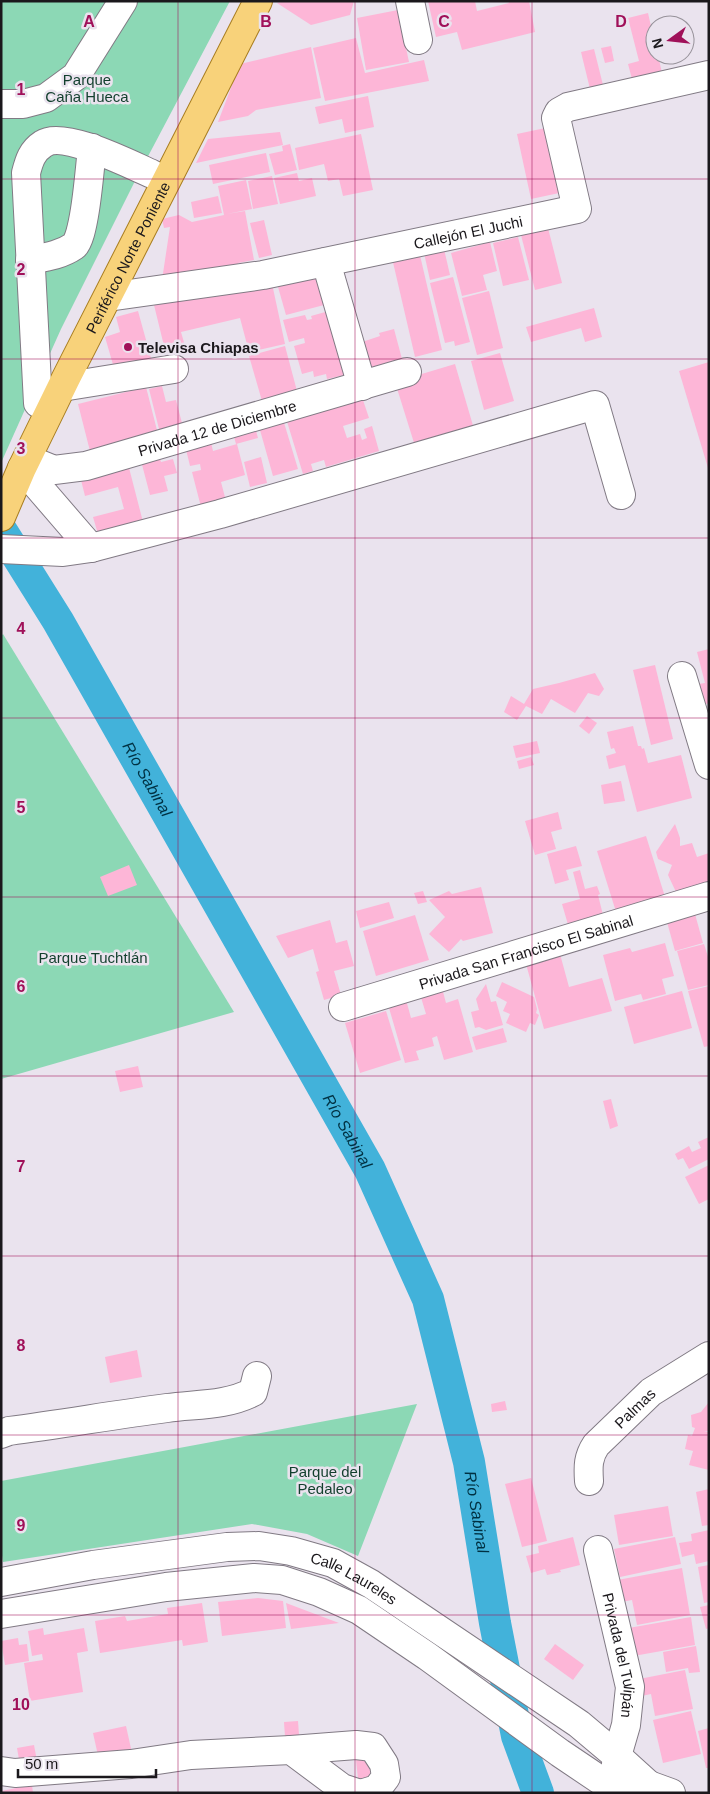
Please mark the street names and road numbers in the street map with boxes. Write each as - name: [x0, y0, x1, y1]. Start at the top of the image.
- street label: Periférico Norte Poniente: [82, 179, 173, 336]
- street label: Callejón El Juchi: [412, 212, 524, 252]
- street label: Privada 12 de Diciembre: [136, 396, 298, 459]
- street label: Privada San Francisco El Sabinal: [417, 911, 635, 992]
- street label: Palmas: [611, 1384, 658, 1431]
- street label: Calle Laureles: [309, 1549, 400, 1608]
- street label: Privada del Tulipán: [600, 1591, 639, 1719]

